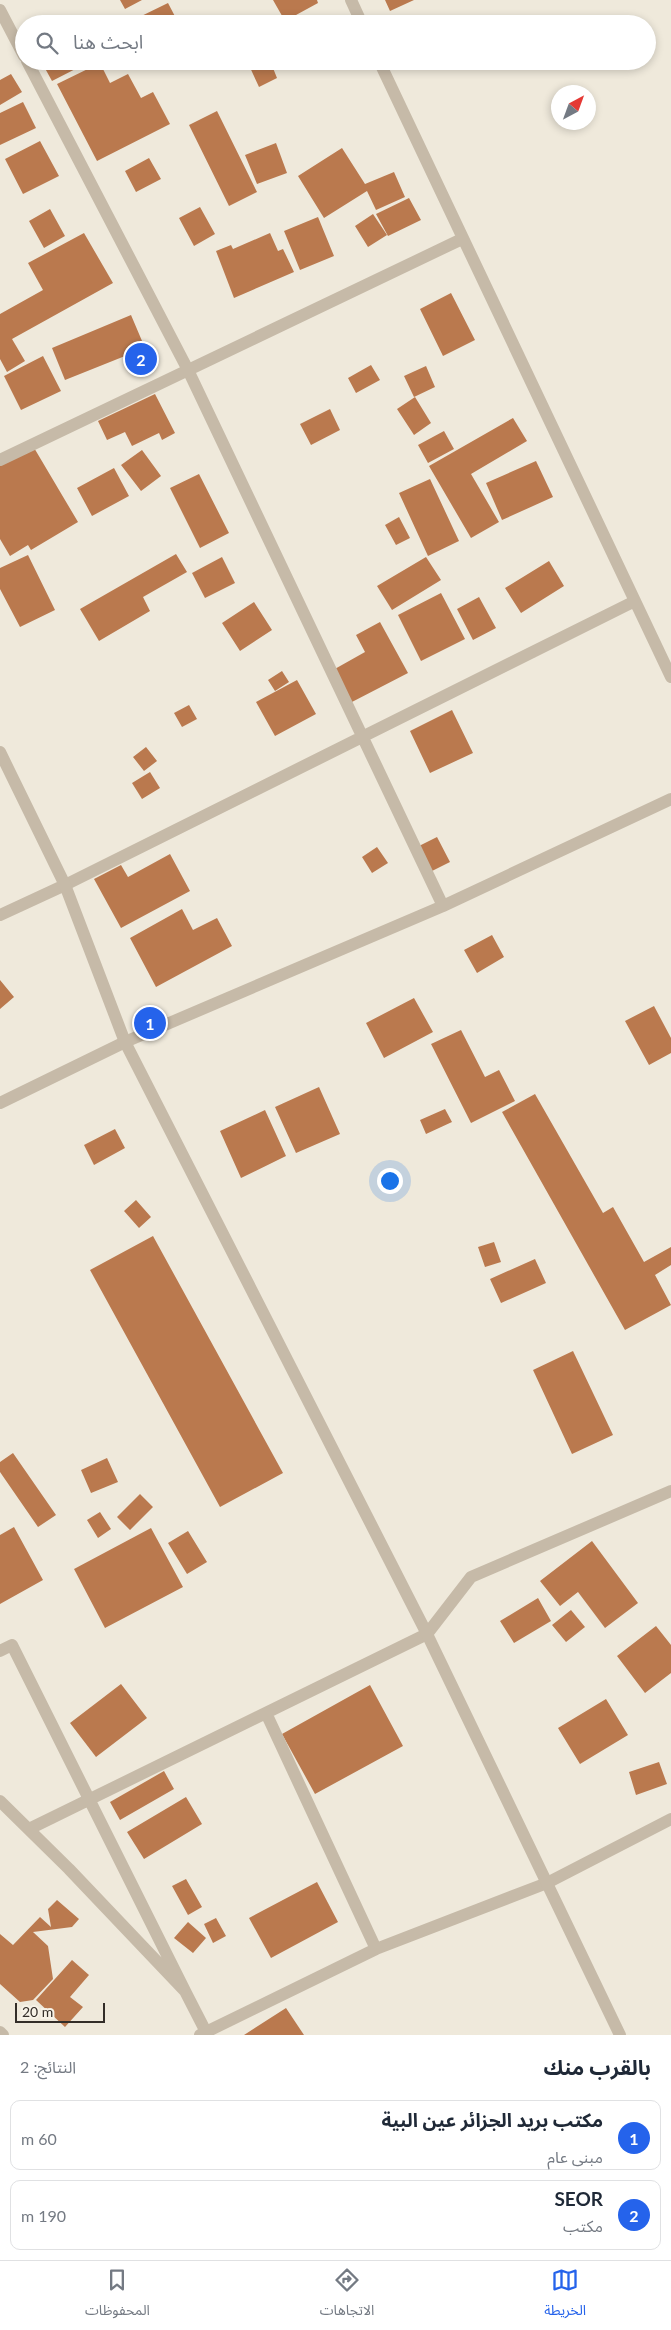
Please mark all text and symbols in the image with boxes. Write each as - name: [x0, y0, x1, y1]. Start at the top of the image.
- search box: [15, 15, 656, 70]
- icon: search: [33, 29, 61, 57]
- text: ابحث هنا: [73, 30, 143, 53]
- north arrow: [551, 85, 596, 130]
- pin: 2: [125, 340, 157, 378]
- pin: 1: [134, 1004, 166, 1042]
- your location: [377, 1168, 403, 1194]
- scale bar: [15, 2000, 105, 2023]
- text: 20 m: [22, 2003, 53, 2020]
- text: بالقرب منك: [544, 2054, 651, 2079]
- text: النتائج: 2: [20, 2057, 76, 2076]
- text: مكتب بريد الجزائر عين البية: [381, 2108, 603, 2131]
- text: 60 m: [21, 2129, 57, 2148]
- text: 1: [629, 2129, 639, 2148]
- text: مبنى عام: [547, 2147, 603, 2166]
- text: SEOR: [554, 2187, 603, 2210]
- text: 190 m: [21, 2206, 66, 2225]
- text: 2: [629, 2206, 639, 2225]
- text: مكتب: [563, 2216, 603, 2235]
- tab: المحفوظات: [85, 2266, 150, 2325]
- tab: الاتجاهات: [320, 2266, 374, 2325]
- tab: الخريطة: [544, 2266, 586, 2325]

